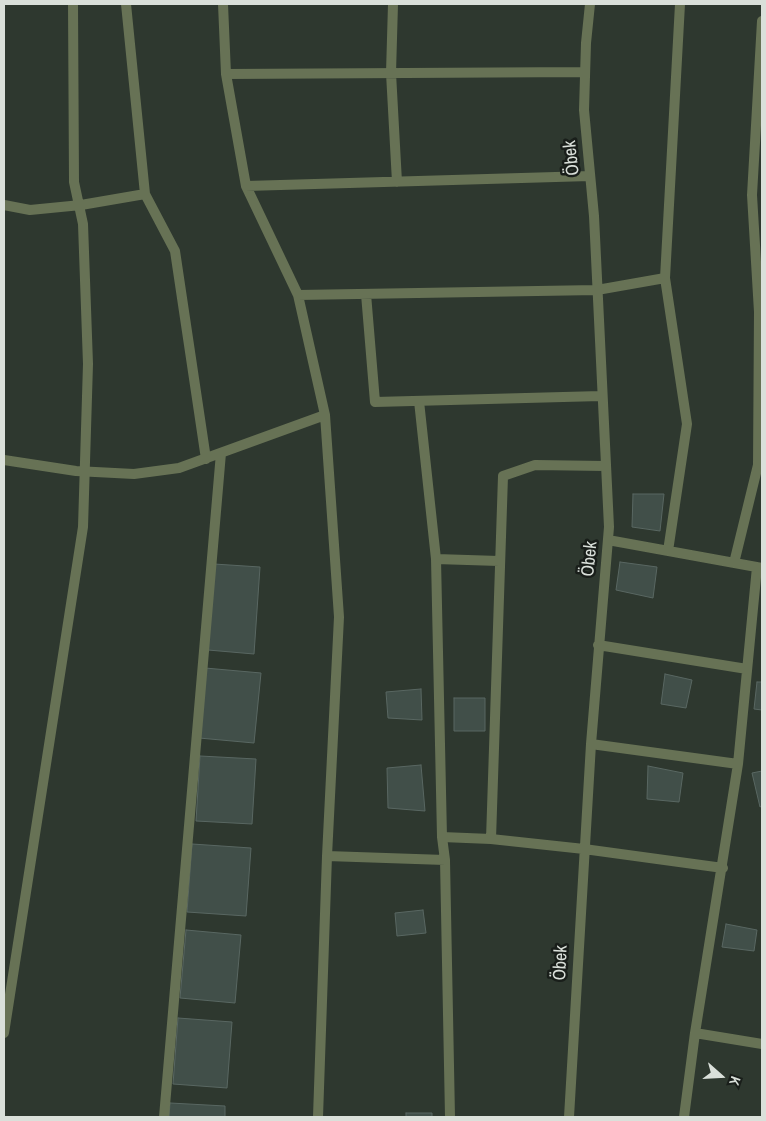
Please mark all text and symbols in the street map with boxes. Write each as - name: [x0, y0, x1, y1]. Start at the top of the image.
- street label: Öbek: [559, 139, 585, 177]
- street label: Öbek: [577, 540, 603, 578]
- street label: Öbek: [549, 945, 573, 981]
- north arrow: [696, 1051, 746, 1101]
- text: K: [725, 1074, 745, 1088]

